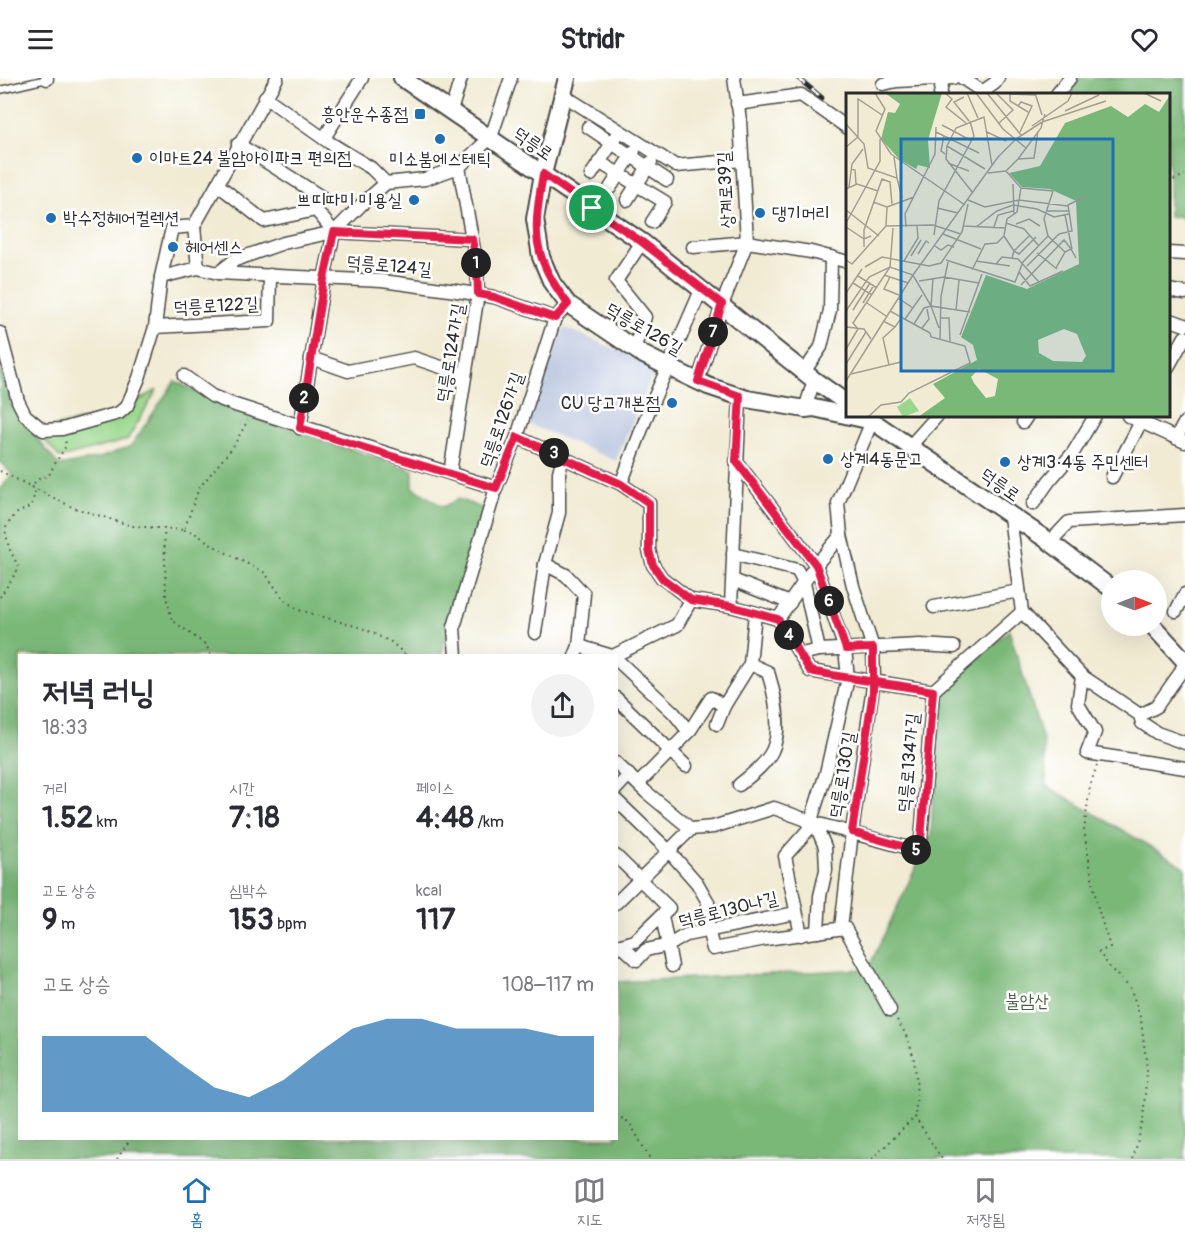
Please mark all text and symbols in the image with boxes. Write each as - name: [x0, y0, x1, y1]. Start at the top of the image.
- icon: menu: [24, 23, 57, 56]
- text: Stridr: [561, 23, 624, 56]
- icon: heart: [1128, 23, 1161, 56]
- inset map: [846, 93, 1170, 417]
- place label: 흥안운수종점: [321, 103, 409, 126]
- marker: 흥안운수종점: [413, 107, 427, 121]
- street label: 덕릉로: [509, 122, 557, 166]
- marker: 미소붐에스테틱: [433, 132, 447, 146]
- place label: 이마트24 불암아이파크 편의점: [149, 147, 352, 170]
- place label: 미소붐에스테틱: [389, 148, 491, 171]
- street label: 상계로39길: [712, 150, 740, 229]
- marker: 이마트24 불암아이파크 편의점: [130, 151, 144, 165]
- pin: [566, 182, 617, 233]
- place label: 쁘띠따미 미용실: [297, 189, 403, 212]
- icon: arrive: [575, 191, 608, 224]
- marker: 쁘띠따미 미용실: [407, 193, 421, 207]
- place label: 댕기머리: [772, 202, 830, 225]
- marker: 댕기머리: [753, 206, 767, 220]
- place label: 박수정헤어컬렉션: [63, 207, 179, 230]
- marker: 박수정헤어컬렉션: [44, 211, 58, 225]
- place label: 헤어센스: [185, 236, 243, 259]
- marker: 헤어센스: [166, 240, 180, 254]
- pin: 1: [461, 248, 491, 278]
- street label: 덕릉로124길: [345, 251, 433, 281]
- text: 1: [473, 253, 479, 273]
- street label: 덕릉로122길: [173, 292, 260, 320]
- street label: 덕릉로126길: [601, 298, 687, 361]
- street label: 덕릉로124가길: [432, 301, 470, 404]
- pin: 7: [698, 317, 728, 347]
- text: 7: [709, 322, 717, 342]
- street label: 덕릉로126가길: [475, 368, 529, 471]
- pin: 2: [289, 383, 319, 413]
- text: 2: [300, 388, 308, 408]
- place label: CU 당고개본점: [561, 392, 661, 415]
- marker: CU 당고개본점: [665, 396, 679, 410]
- pin: 3: [539, 438, 569, 468]
- text: 3: [550, 443, 558, 463]
- place label: 상계4동문고: [840, 448, 923, 471]
- place label: 상계3·4동 주민센터: [1017, 451, 1149, 474]
- marker: 상계4동문고: [821, 452, 835, 466]
- marker: 상계3·4동 주민센터: [998, 455, 1012, 469]
- street label: 덕릉로: [976, 463, 1024, 507]
- north arrow: [1101, 570, 1167, 636]
- map controls: [1101, 570, 1167, 636]
- pin: 6: [814, 586, 844, 616]
- text: 6: [824, 591, 834, 611]
- pin: 4: [774, 620, 804, 650]
- text: 4: [784, 625, 794, 645]
- text: 저녁 러닝: [42, 672, 155, 713]
- button: share: [531, 674, 594, 737]
- street label: 덕릉로134가길: [893, 712, 925, 814]
- text: 18:33: [42, 715, 88, 740]
- street label: 덕릉로130길: [825, 730, 861, 820]
- text: 거리: [42, 779, 68, 799]
- text: 시간: [229, 779, 255, 799]
- text: 페이스: [416, 779, 455, 799]
- text: 1.52: [42, 799, 93, 836]
- text: 7:18: [229, 799, 280, 836]
- text: 4:48: [416, 799, 474, 836]
- text: km: [93, 812, 118, 832]
- text: /km: [474, 812, 504, 832]
- pin: 5: [901, 835, 931, 865]
- text: 5: [912, 840, 920, 860]
- text: 고도 상승: [42, 881, 97, 901]
- text: 심박수: [229, 881, 268, 901]
- text: kcal: [416, 881, 442, 901]
- street label: 덕릉로130나길: [676, 886, 781, 933]
- text: 9: [42, 901, 57, 938]
- text: 153: [229, 901, 274, 938]
- text: 117: [416, 901, 455, 938]
- text: m: [57, 914, 75, 934]
- text: bpm: [274, 914, 307, 934]
- text: 고도 상승: [42, 972, 111, 997]
- text: 108–117 m: [502, 972, 594, 997]
- park label: 불암산: [1005, 990, 1049, 1013]
- tab: 홈: [180, 1174, 213, 1230]
- tab: 지도: [573, 1174, 606, 1230]
- tab: 저장됨: [966, 1174, 1005, 1230]

